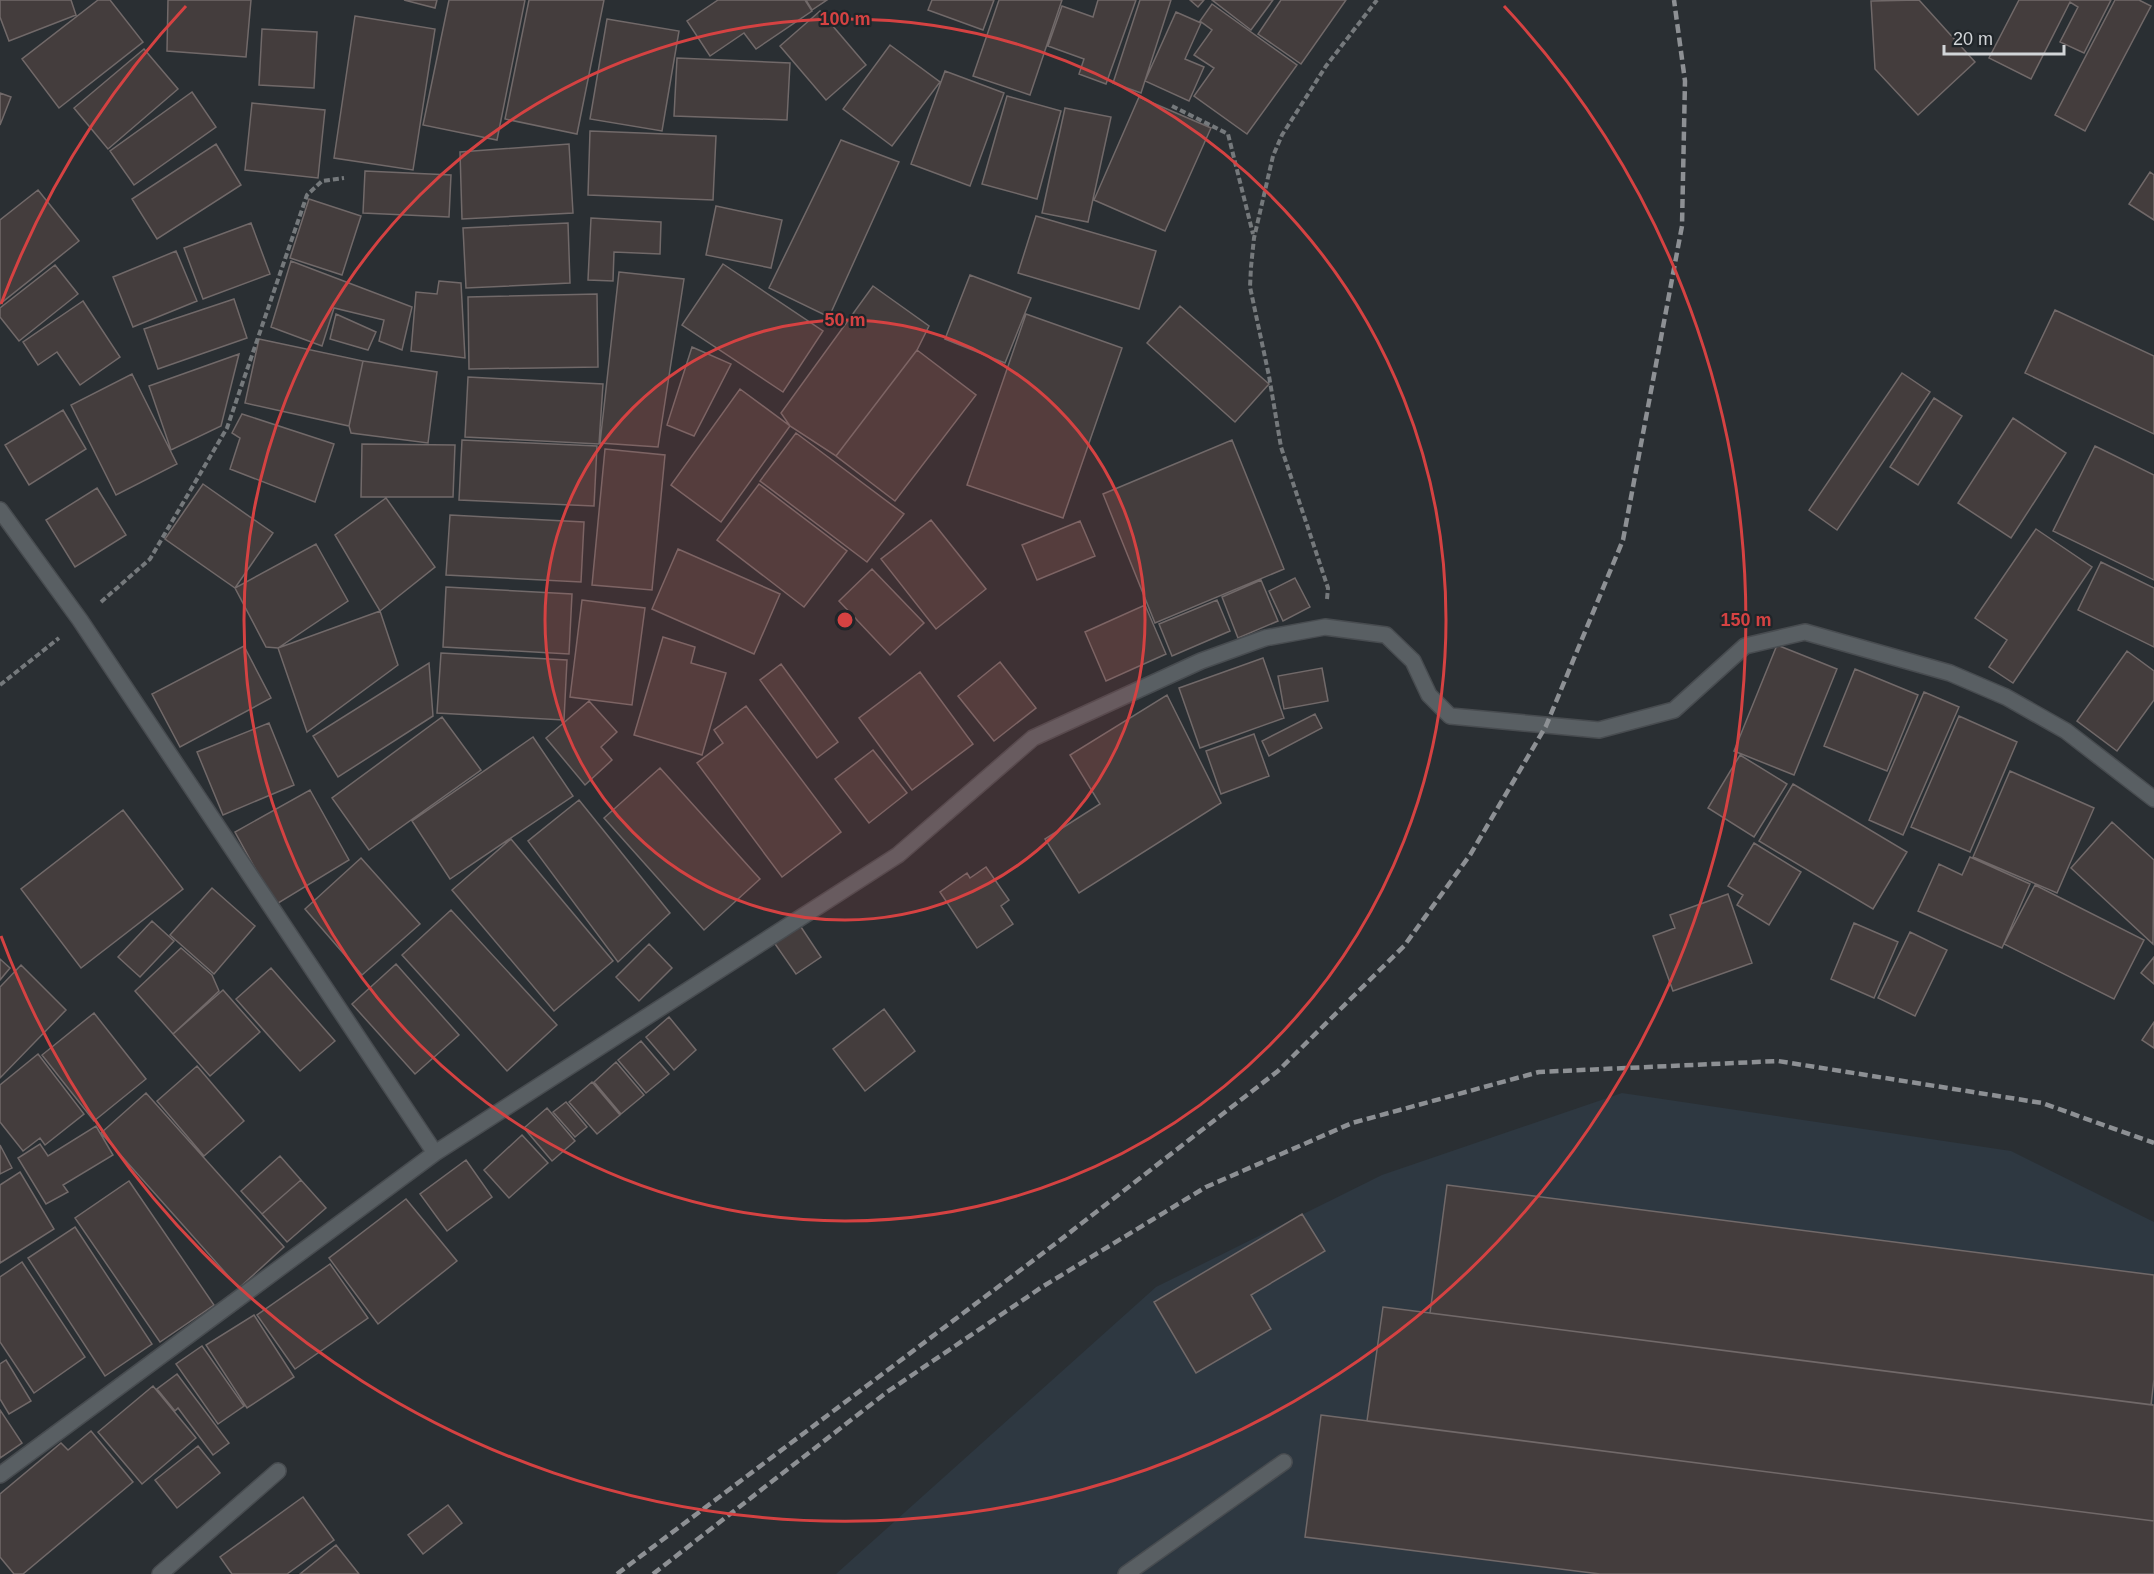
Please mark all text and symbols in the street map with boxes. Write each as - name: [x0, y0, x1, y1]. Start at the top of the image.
- text: 100 m: [819, 9, 871, 29]
- scale bar: [1944, 18, 2064, 56]
- text: 20 m: [1953, 29, 1993, 49]
- text: 50 m: [824, 310, 866, 330]
- centre of rings: [835, 610, 855, 630]
- text: 150 m: [1720, 610, 1772, 630]

